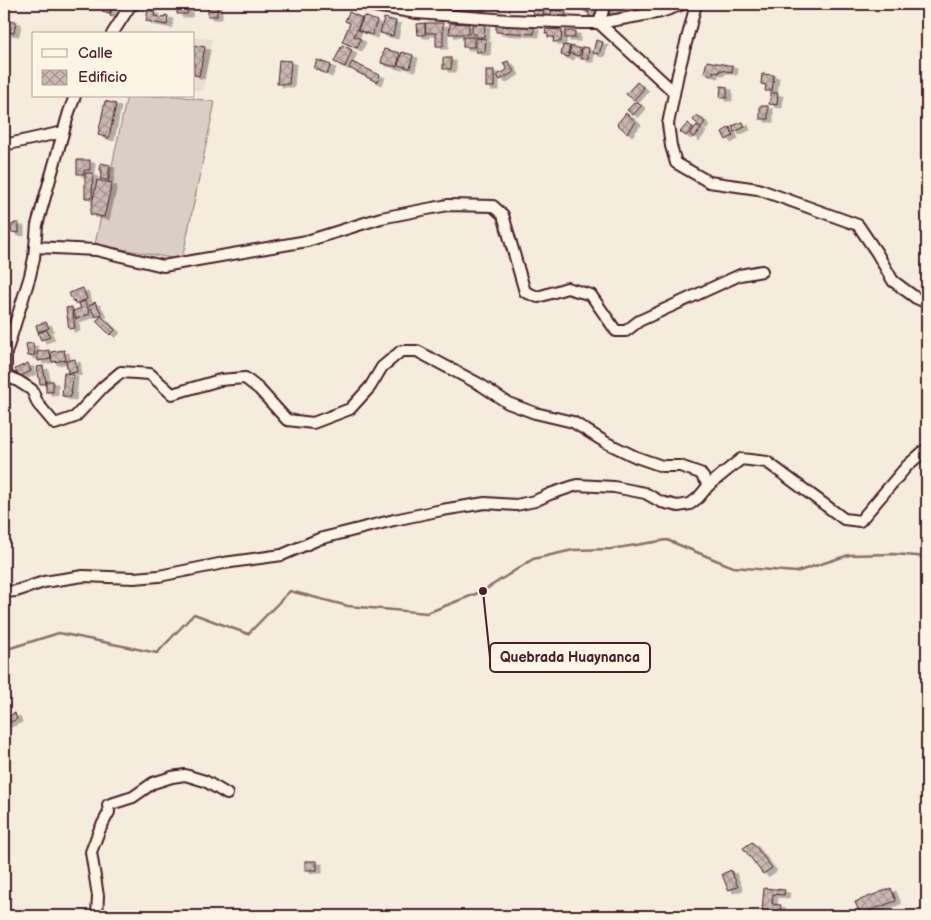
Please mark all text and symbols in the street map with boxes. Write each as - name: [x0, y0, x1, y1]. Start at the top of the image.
- legend: [32, 32, 195, 98]
- text: Calle: [78, 44, 113, 63]
- text: Edificio: [78, 68, 127, 87]
- callout: Quebrada Huaynanca: [490, 643, 650, 672]
- text: Quebrada Huaynanca: [500, 649, 640, 666]

